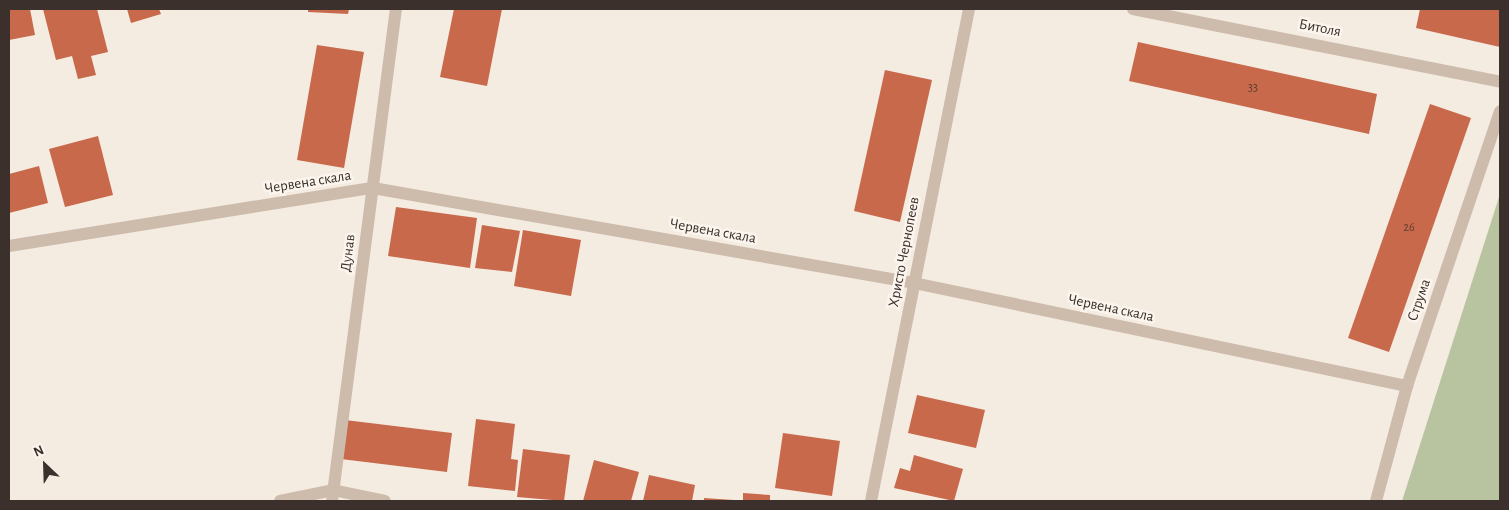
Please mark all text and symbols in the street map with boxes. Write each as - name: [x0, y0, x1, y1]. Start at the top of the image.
- street label: Битоля: [1297, 15, 1343, 41]
- house number: 33: [1248, 81, 1258, 95]
- street label: Червена скала: [263, 166, 353, 198]
- street label: Христо Чернопеев: [885, 195, 923, 309]
- street label: Червена скала: [668, 215, 758, 247]
- house number: 26: [1403, 221, 1415, 235]
- street label: Дунав: [337, 233, 359, 273]
- street label: Струма: [1403, 277, 1435, 323]
- street label: Червена скала: [1066, 290, 1156, 326]
- north arrow: [20, 440, 70, 490]
- text: N: [32, 443, 46, 460]

